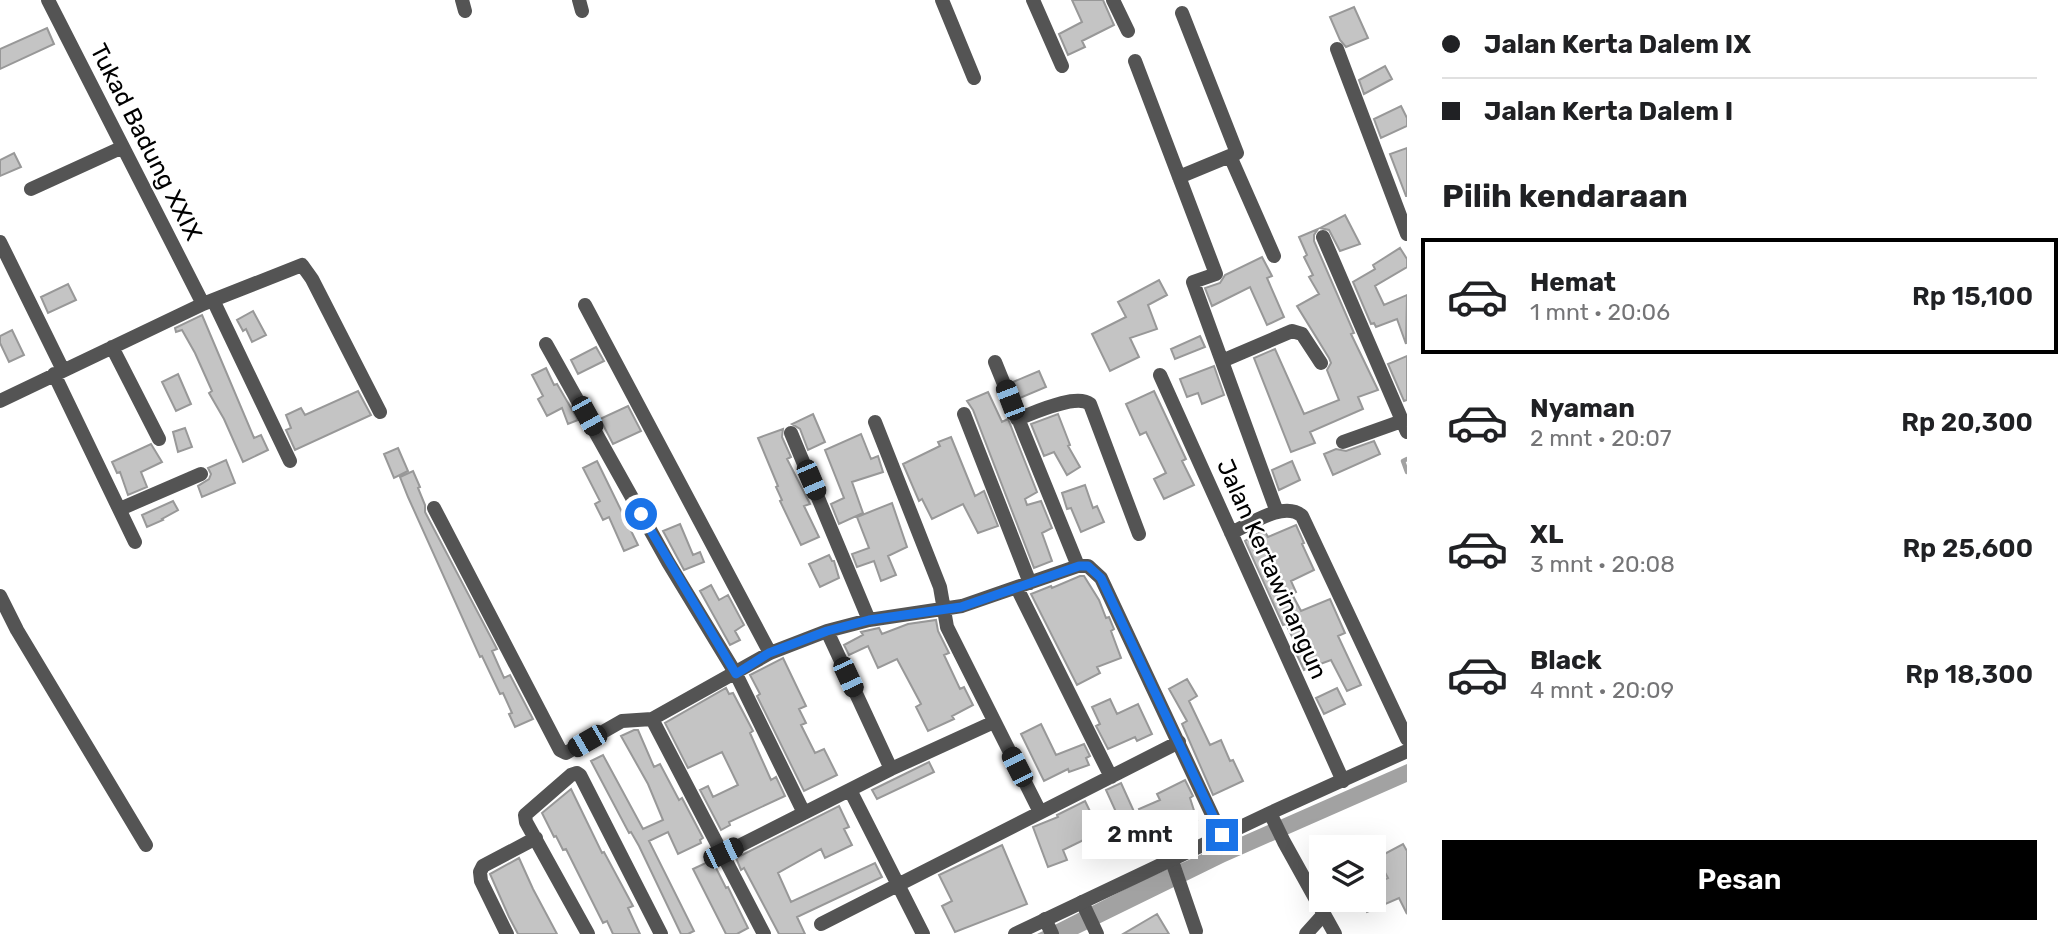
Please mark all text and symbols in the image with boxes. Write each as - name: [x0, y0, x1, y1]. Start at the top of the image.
- text: Jalan Kerta Dalem IX: [1484, 29, 1751, 60]
- street label: Tukad Badung XXIX: [84, 39, 208, 245]
- text: Jalan Kerta Dalem I: [1484, 96, 1733, 127]
- text: Pilih kendaraan: [1442, 177, 1688, 215]
- icon: car: [1446, 265, 1509, 328]
- text: Hemat: [1530, 267, 1616, 298]
- text: Rp 15,100: [1912, 281, 2033, 312]
- text: 1 mnt · 20:06: [1530, 298, 1670, 326]
- car: [993, 377, 1028, 423]
- icon: car: [1446, 391, 1509, 454]
- car: [568, 393, 607, 439]
- text: Nyaman: [1530, 393, 1635, 424]
- text: Rp 20,300: [1901, 407, 2033, 438]
- text: 2 mnt · 20:07: [1530, 424, 1672, 452]
- street label: Jalan Kertawinangun: [1211, 455, 1333, 683]
- car: [794, 457, 829, 503]
- route start: [625, 498, 657, 530]
- icon: car: [1446, 517, 1509, 580]
- text: XL: [1530, 519, 1563, 550]
- text: Rp 25,600: [1902, 533, 2033, 564]
- text: 3 mnt · 20:08: [1530, 550, 1675, 578]
- icon: car: [1446, 643, 1509, 706]
- text: Black: [1530, 645, 1602, 676]
- car: [830, 654, 867, 700]
- text: Rp 18,300: [1905, 659, 2033, 690]
- text: 4 mnt · 20:09: [1530, 676, 1674, 704]
- car: [564, 721, 611, 761]
- car: [999, 744, 1036, 790]
- callout: 2 mnt: [1082, 810, 1198, 860]
- route end: [1206, 819, 1238, 851]
- text: 2 mnt: [1107, 820, 1173, 848]
- car: [700, 834, 747, 872]
- map controls: [1309, 835, 1386, 912]
- button: layers: [1309, 835, 1386, 912]
- button: Pesan: [1442, 840, 2037, 920]

